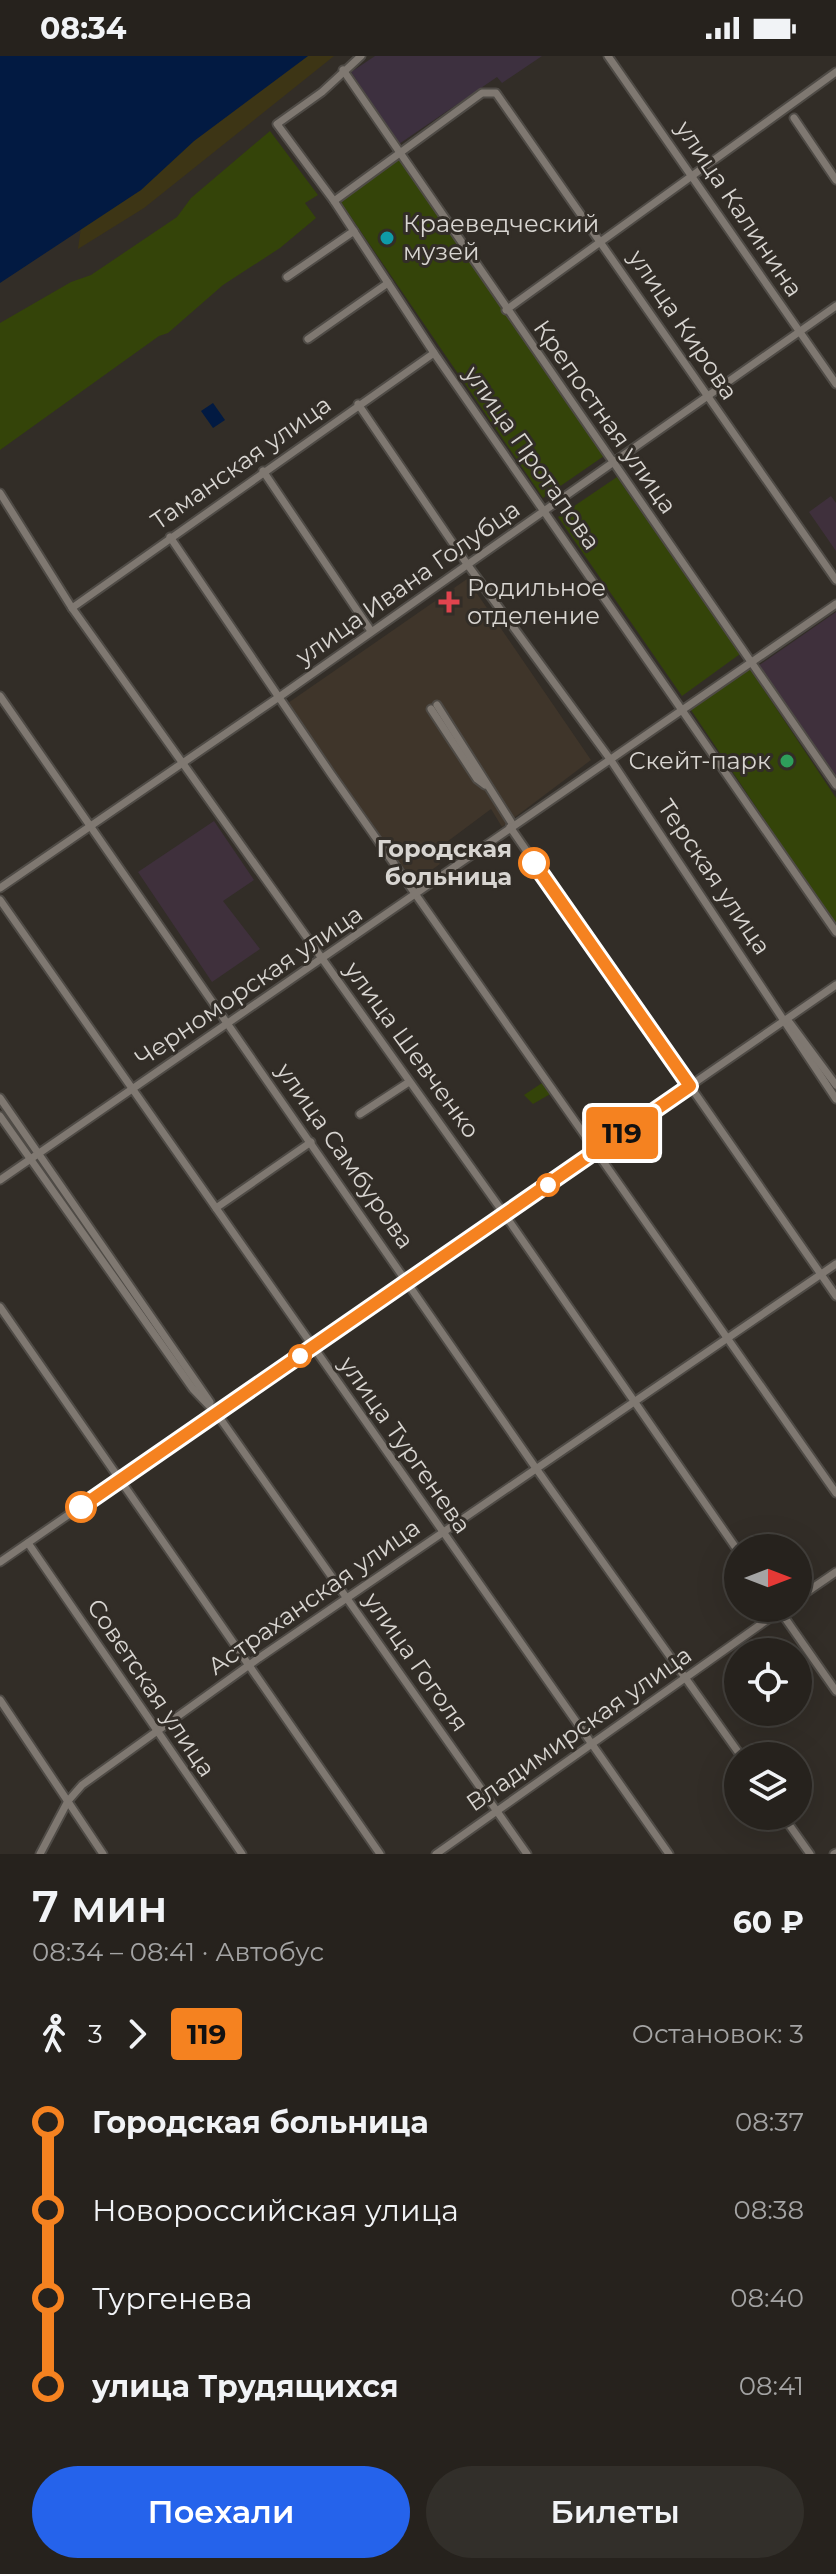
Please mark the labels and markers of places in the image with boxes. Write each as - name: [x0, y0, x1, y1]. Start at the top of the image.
- place label: Краеведческий музей: [403, 209, 599, 266]
- marker: Краеведческий музей: [378, 229, 396, 247]
- place label: Родильное отделение: [467, 573, 606, 630]
- marker: Родильное отделение: [438, 591, 460, 613]
- place label: Скейт-парк: [628, 746, 771, 775]
- marker: Скейт-парк: [778, 752, 796, 770]
- place label: Городская больница: [377, 834, 512, 891]
- marker: Городская больница: [519, 848, 549, 878]
- unlabelled marker: [537, 1174, 559, 1196]
- unlabelled marker: [289, 1345, 311, 1367]
- unlabelled marker: [66, 1492, 96, 1522]

